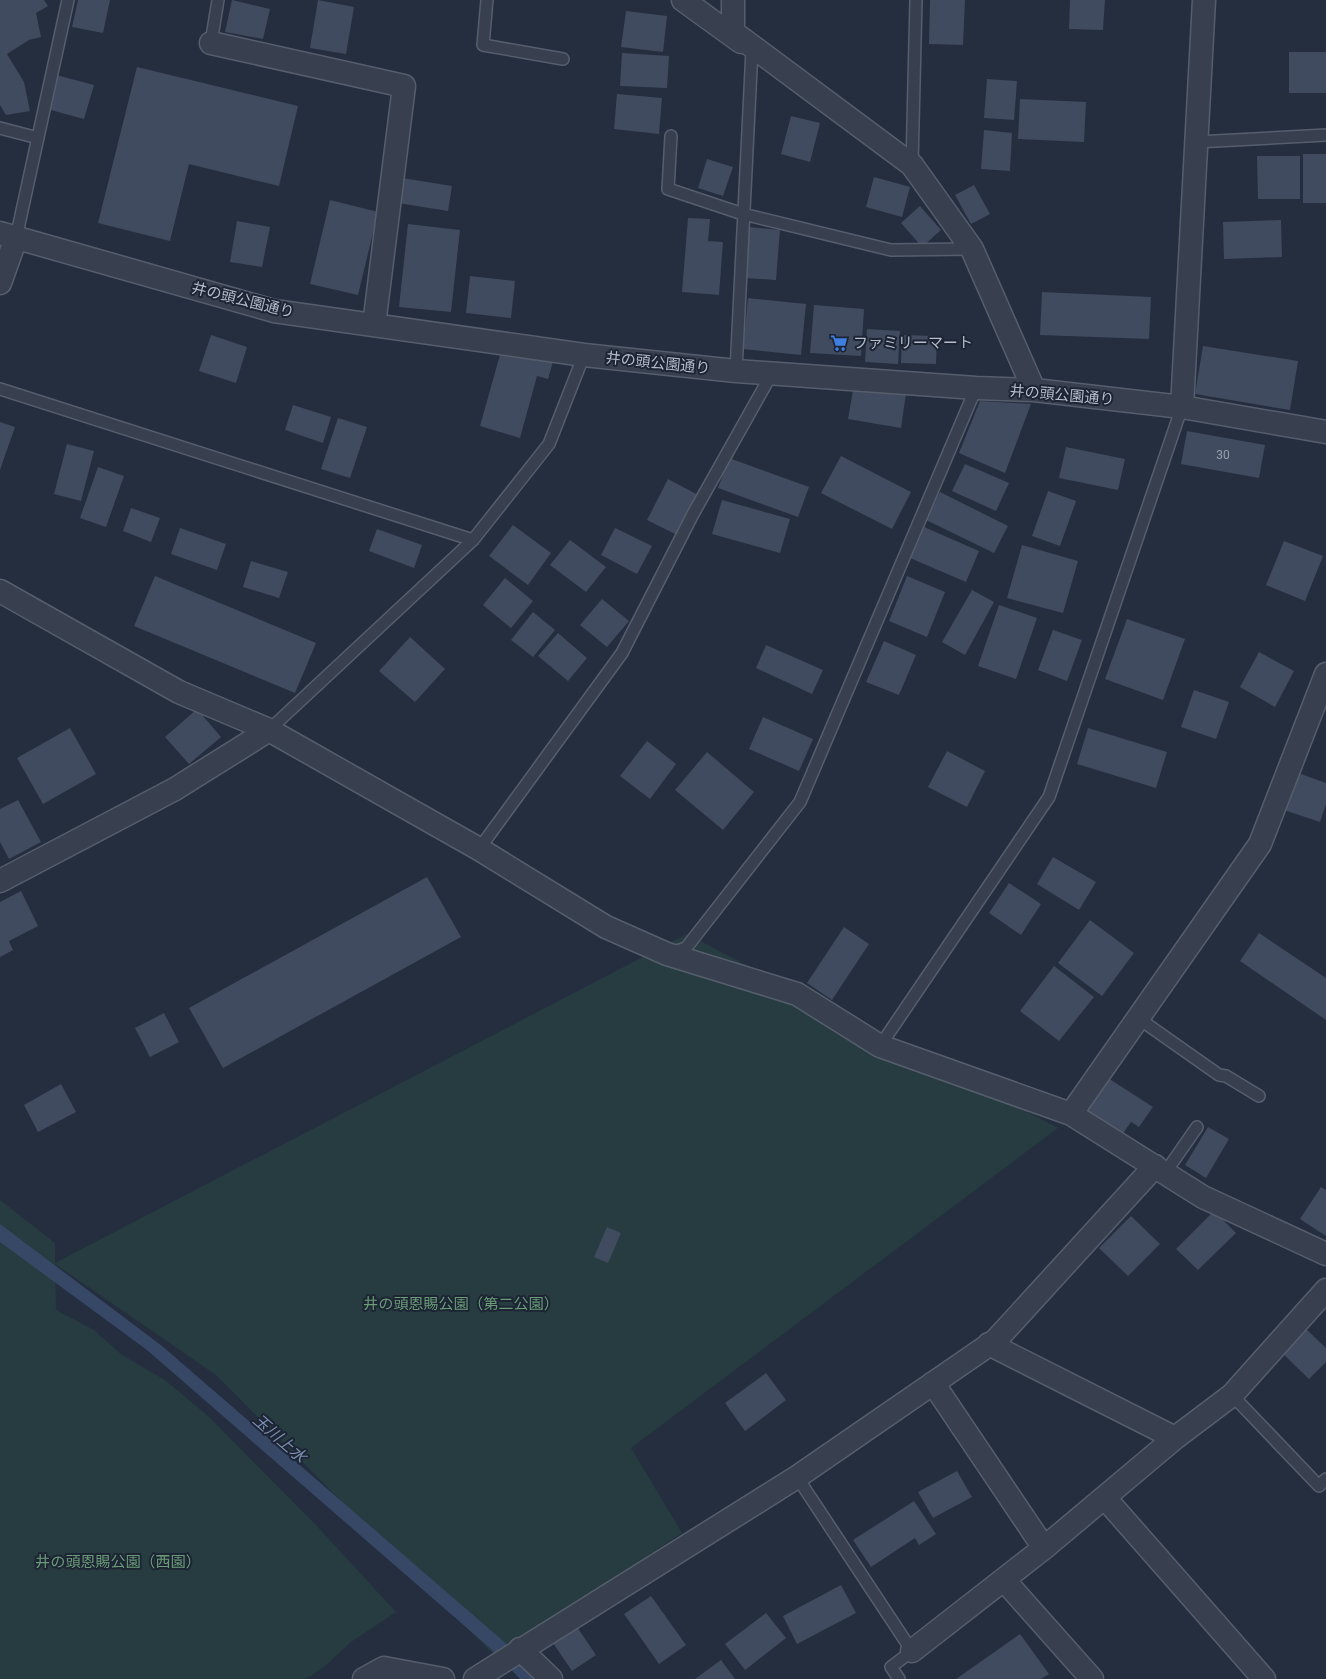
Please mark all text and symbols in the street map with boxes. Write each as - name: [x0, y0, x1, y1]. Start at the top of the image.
- street label: 井の頭公園通り: [190, 279, 296, 321]
- supermarket icon: ファミリーマート: [829, 333, 849, 353]
- place label: ファミリーマート: [853, 334, 973, 352]
- street label: 井の頭公園通り: [605, 349, 711, 377]
- street label: 井の頭公園通り: [1009, 381, 1115, 409]
- house number: 30: [1216, 448, 1230, 462]
- park label: 井の頭恩賜公園（第二公園）: [363, 1295, 559, 1313]
- water label: 玉川上水: [249, 1410, 312, 1468]
- park label: 井の頭恩賜公園（西園）: [35, 1553, 201, 1571]

